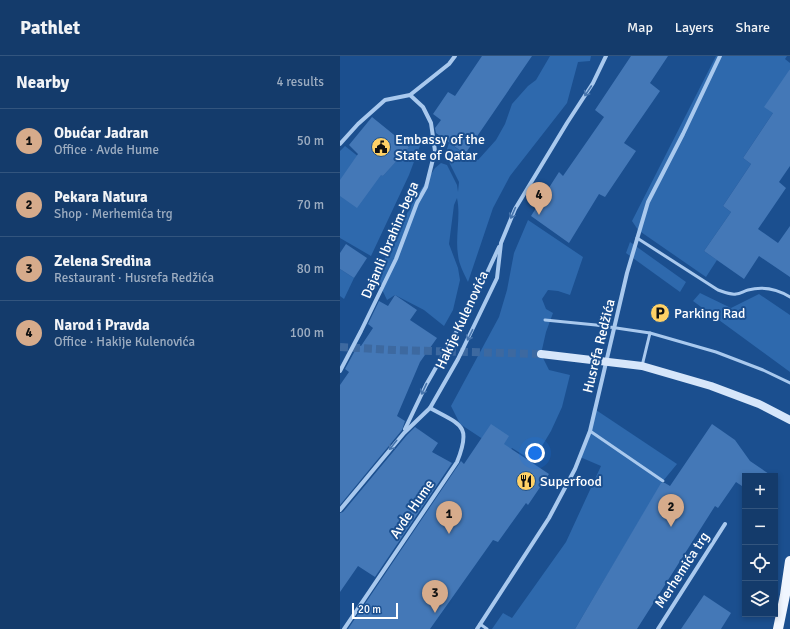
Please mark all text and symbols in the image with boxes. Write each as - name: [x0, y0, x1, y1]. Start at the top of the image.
- text: Pathlet: [20, 16, 80, 40]
- text: Map: [627, 19, 653, 36]
- text: Layers: [675, 19, 714, 36]
- text: Share: [736, 19, 770, 36]
- text: Nearby: [16, 72, 69, 93]
- text: 4 results: [276, 74, 324, 90]
- one-way arrow: [584, 85, 592, 96]
- text: Obućar Jadran: [54, 124, 148, 142]
- place label: Embassy of the State of Qatar: [395, 131, 485, 164]
- text: 1: [25, 133, 33, 149]
- text: 50 m: [297, 133, 324, 149]
- public building icon: Embassy of the State of Qatar: [370, 136, 392, 158]
- text: Office · Avde Hume: [54, 142, 159, 158]
- street label: Dajanli Ibrahim-bega: [358, 179, 422, 301]
- pin: 4: [526, 182, 552, 215]
- text: Pekara Natura: [54, 188, 148, 206]
- text: 2: [25, 197, 33, 213]
- text: 70 m: [297, 197, 324, 213]
- text: Shop · Merhemića trg: [54, 206, 173, 222]
- one-way arrow: [509, 207, 516, 219]
- text: Zelena Sredina: [54, 252, 151, 270]
- text: 3: [25, 261, 33, 277]
- text: 80 m: [297, 261, 324, 277]
- street label: Hakije Kulenovića: [432, 268, 492, 372]
- text: Restaurant · Husrefa Redžića: [54, 270, 214, 286]
- street label: Husrefa Redžića: [579, 297, 619, 395]
- parking icon: Parking Rad: [649, 302, 671, 324]
- place label: Parking Rad: [674, 305, 746, 322]
- text: Narod i Pravda: [54, 316, 150, 334]
- text: 4: [25, 325, 33, 341]
- text: 100 m: [290, 325, 324, 341]
- one-way arrow: [466, 328, 473, 340]
- text: Office · Hakije Kulenovića: [54, 334, 195, 350]
- one-way arrow: [420, 383, 427, 395]
- one-way arrow: [389, 440, 398, 451]
- your location: [525, 443, 545, 463]
- restaurant icon: Superfood: [515, 470, 537, 492]
- place label: Superfood: [540, 473, 602, 490]
- map controls: [742, 473, 778, 617]
- button: +: [742, 473, 778, 509]
- street label: Avde Hume: [386, 476, 438, 542]
- pin: 2: [658, 494, 684, 527]
- pin: 1: [436, 501, 462, 534]
- button: −: [742, 509, 778, 545]
- street label: Merhemića trg: [651, 529, 713, 611]
- button: locate: [742, 545, 778, 581]
- pin: 3: [422, 580, 448, 613]
- button: layers: [742, 581, 778, 617]
- scale bar: [352, 601, 398, 620]
- text: 20 m: [358, 603, 381, 616]

